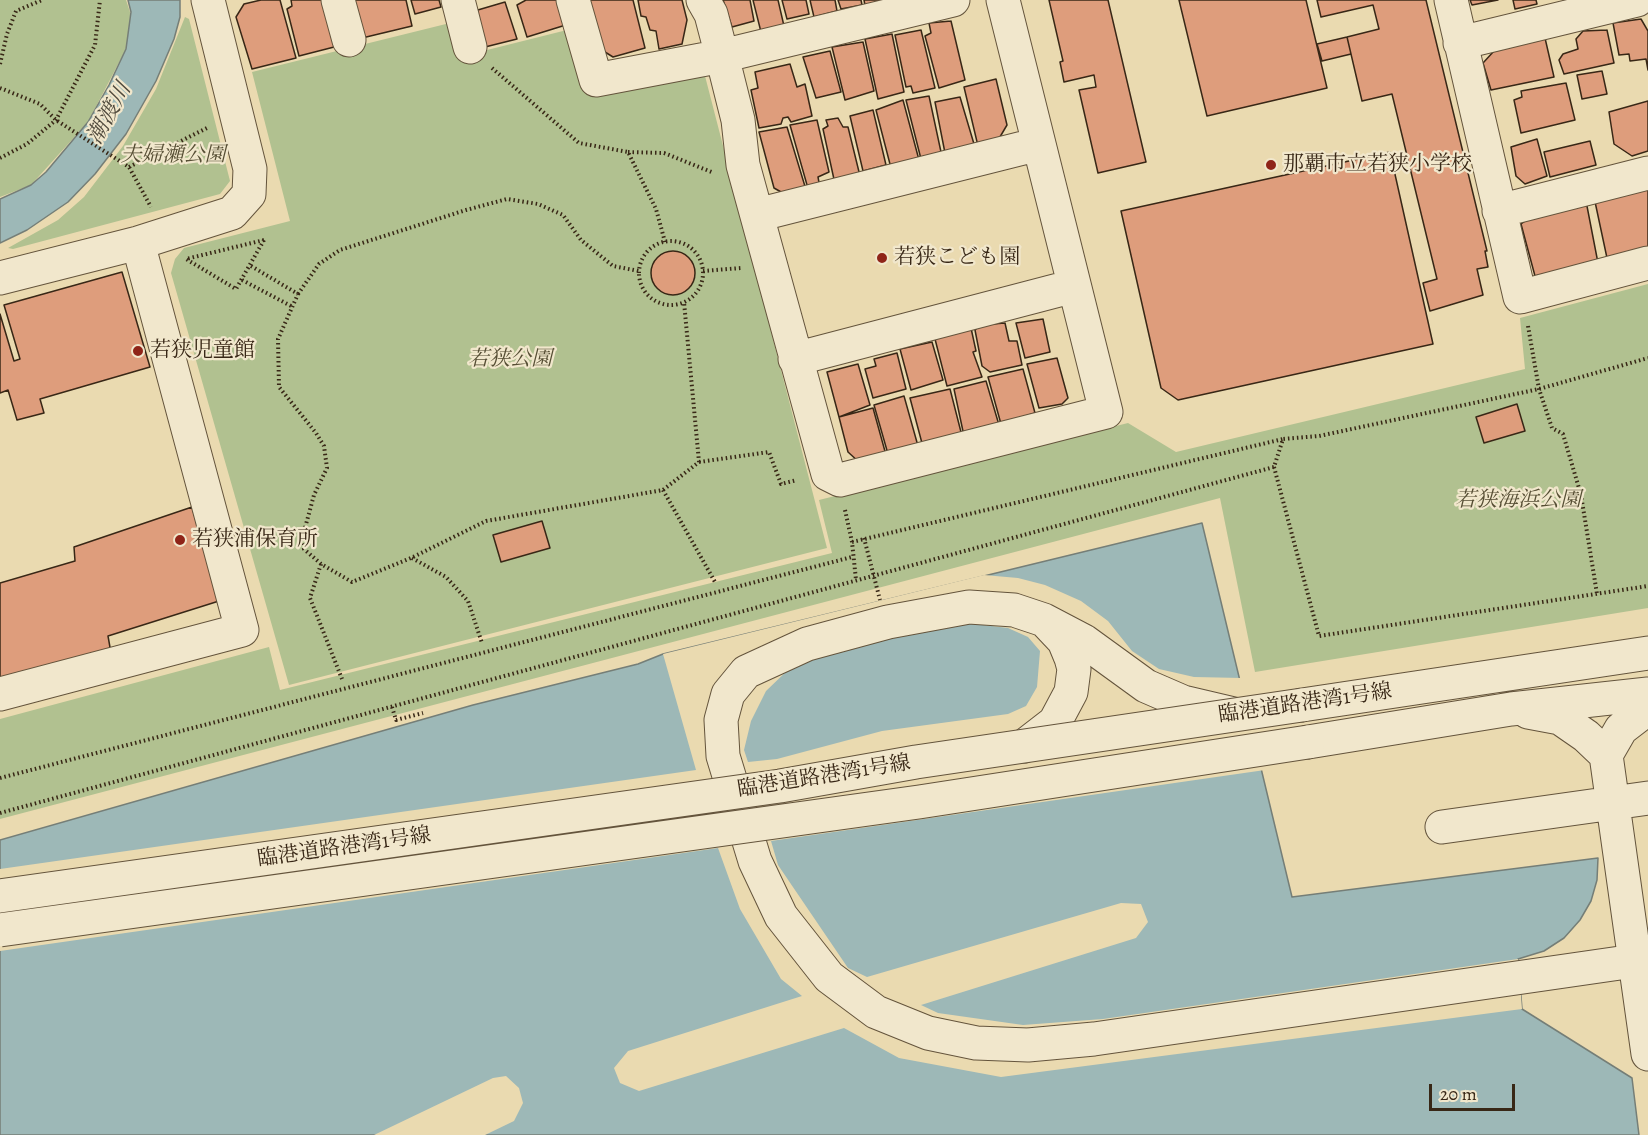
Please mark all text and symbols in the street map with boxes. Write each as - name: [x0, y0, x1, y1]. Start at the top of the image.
- water label: 潮渡川: [82, 79, 138, 149]
- park label: 夫婦瀬公園: [121, 143, 225, 169]
- place label: 那覇市立若狭小学校: [1283, 152, 1472, 178]
- marker: 那覇市立若狭小学校: [1264, 158, 1278, 172]
- place label: 若狭こども園: [894, 245, 1020, 271]
- marker: 若狭こども園: [875, 251, 889, 265]
- place label: 若狭児童館: [150, 338, 255, 364]
- marker: 若狭児童館: [131, 344, 145, 358]
- park label: 若狭公園: [468, 347, 552, 373]
- park label: 若狭海浜公園: [1455, 488, 1581, 514]
- place label: 若狭浦保育所: [192, 527, 318, 553]
- marker: 若狭浦保育所: [173, 533, 187, 547]
- street label: 臨港道路港湾1号線: [1217, 679, 1393, 729]
- street label: 臨港道路港湾1号線: [736, 751, 912, 803]
- street label: 臨港道路港湾1号線: [256, 823, 432, 873]
- scale bar: [1432, 1072, 1518, 1110]
- text: 20 m: [1440, 1082, 1477, 1106]

